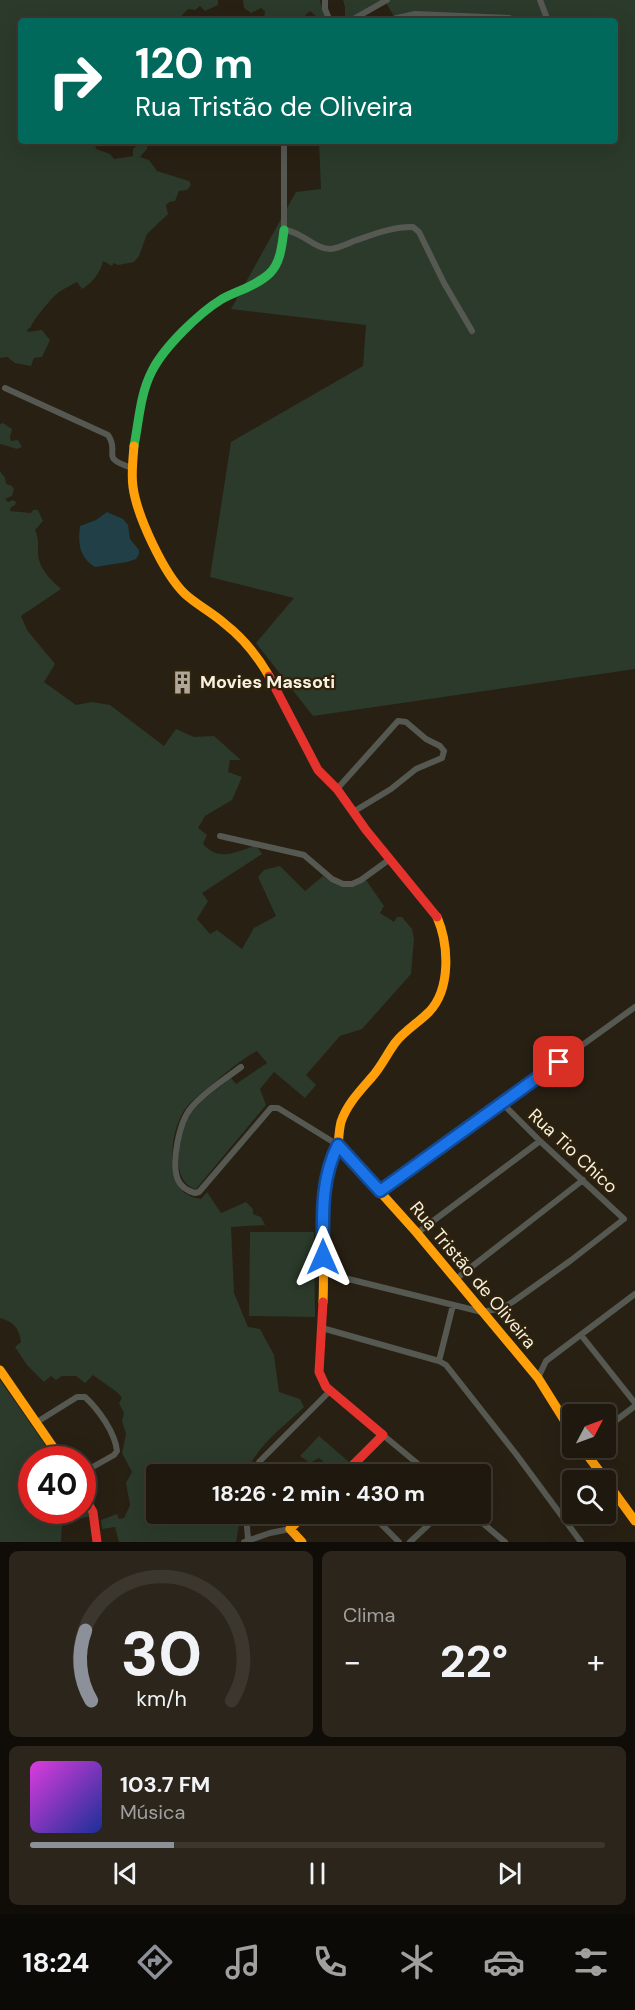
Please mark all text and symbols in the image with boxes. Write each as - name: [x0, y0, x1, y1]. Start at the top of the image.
- text: 120 m: [135, 36, 253, 91]
- icon: right: [36, 42, 114, 120]
- text: Rua Tristão de Oliveira: [135, 89, 413, 124]
- building icon: Movies Massoti: [169, 669, 195, 695]
- place label: Movies Massoti: [200, 670, 335, 694]
- pin: [533, 1036, 584, 1087]
- icon: arrive: [542, 1045, 575, 1078]
- street label: Rua Tio Chico: [523, 1103, 623, 1199]
- street label: Rua Tristão de Oliveira: [404, 1196, 542, 1354]
- position arrow: [291, 1225, 355, 1289]
- north arrow: [562, 1404, 616, 1458]
- map controls: [562, 1404, 616, 1524]
- speed limit sign: 40: [18, 1446, 96, 1524]
- button: search: [562, 1470, 616, 1524]
- text: 18:26 · 2 min · 430 m: [212, 1479, 425, 1508]
- text: Clima: [343, 1602, 395, 1628]
- text: 30: [120, 1613, 202, 1694]
- text: 22°: [440, 1632, 508, 1691]
- text: −: [343, 1640, 361, 1683]
- text: +: [587, 1640, 605, 1683]
- text: km/h: [136, 1685, 186, 1713]
- text: 103.7 FM: [120, 1770, 210, 1799]
- text: Música: [120, 1799, 185, 1825]
- icon: previous: [109, 1857, 142, 1890]
- icon: pause: [301, 1857, 334, 1890]
- icon: next: [493, 1857, 526, 1890]
- icon: directions: [134, 1941, 176, 1983]
- icon: music: [222, 1941, 264, 1983]
- icon: phone: [309, 1941, 351, 1983]
- icon: climate: [396, 1941, 438, 1983]
- icon: car: [483, 1941, 525, 1983]
- icon: filters: [570, 1941, 612, 1983]
- text: 18:24: [23, 1945, 89, 1980]

